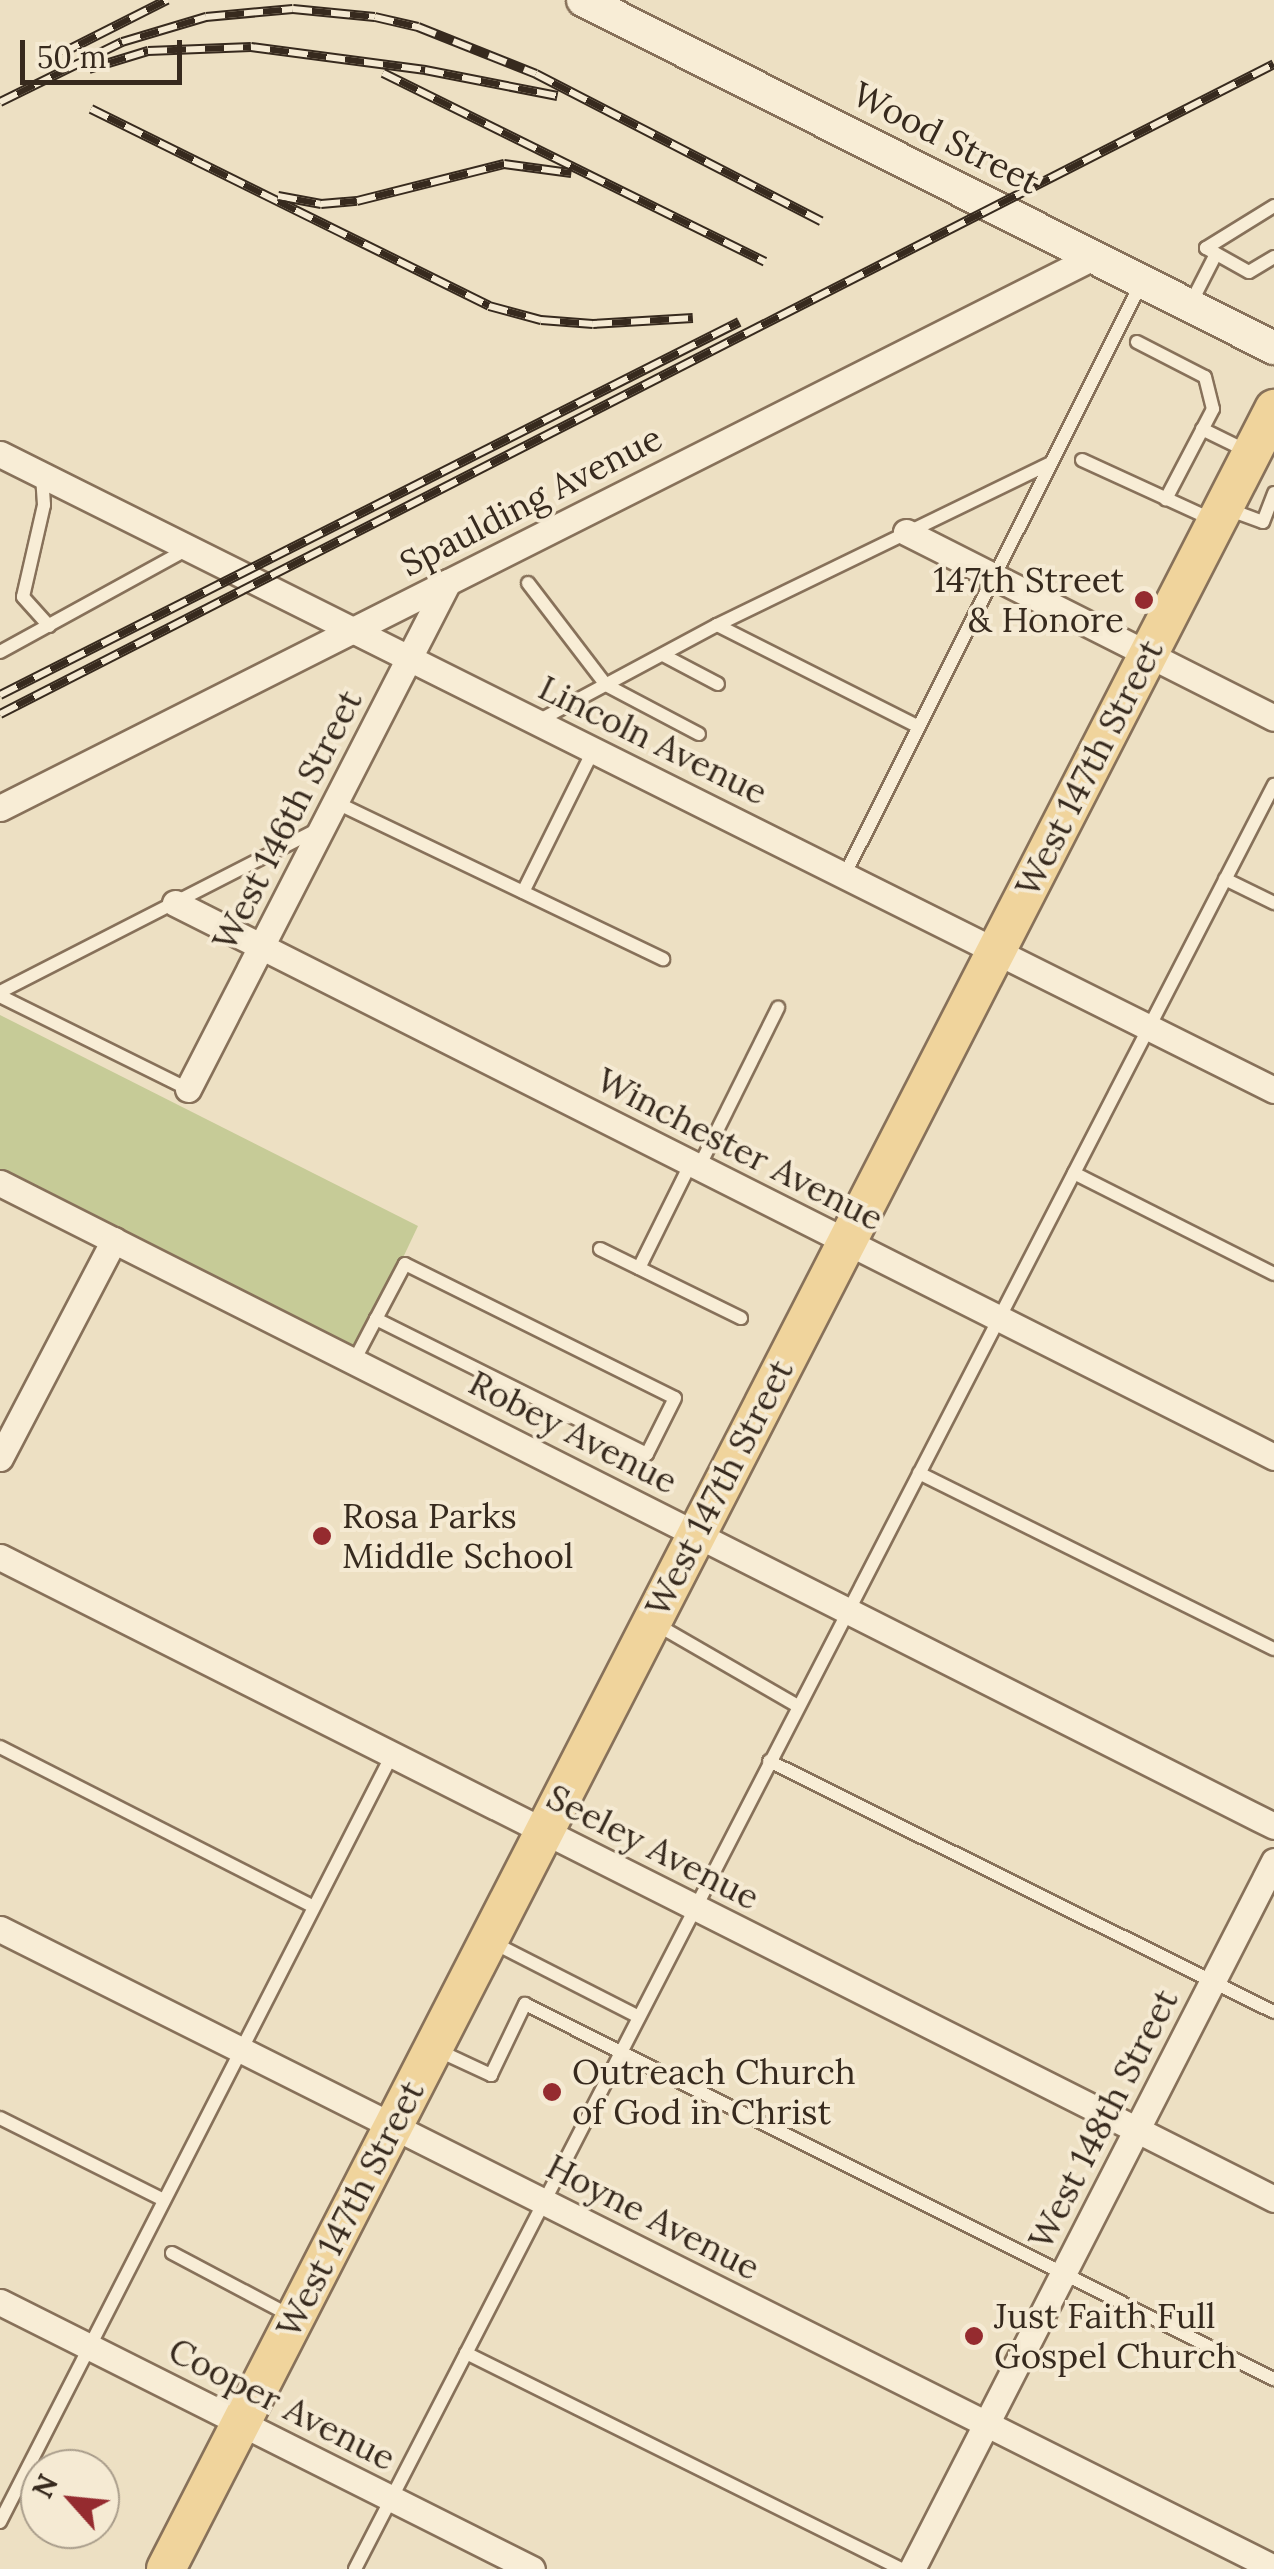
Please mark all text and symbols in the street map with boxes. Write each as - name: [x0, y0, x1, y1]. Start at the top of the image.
- scale bar: [25, 20, 188, 82]
- text: 50 m: [37, 38, 107, 76]
- street label: Wood Street: [846, 73, 1046, 203]
- street label: Spaulding Avenue: [393, 417, 669, 585]
- place label: 147th Street & Honore: [933, 559, 1124, 641]
- marker: 147th Street & Honore: [1133, 589, 1155, 611]
- street label: West 147th Street: [1006, 633, 1172, 903]
- street label: Lincoln Avenue: [532, 667, 774, 813]
- street label: West 146th Street: [203, 683, 371, 957]
- street label: Winchester Avenue: [590, 1059, 890, 1239]
- street label: West 147th Street: [636, 1353, 802, 1623]
- street label: Robey Avenue: [462, 1362, 684, 1502]
- place label: Rosa Parks Middle School: [342, 1495, 573, 1577]
- marker: Rosa Parks Middle School: [311, 1525, 333, 1547]
- street label: Seeley Avenue: [540, 1776, 766, 1918]
- street label: West 148th Street: [1019, 1982, 1187, 2256]
- place label: Outreach Church of God in Christ: [572, 2051, 856, 2133]
- street label: West 147th Street: [267, 2074, 433, 2344]
- marker: Outreach Church of God in Christ: [541, 2081, 563, 2103]
- street label: Hoyne Avenue: [539, 2145, 767, 2289]
- place label: Just Faith Full Gospel Church: [994, 2295, 1237, 2377]
- marker: Just Faith Full Gospel Church: [963, 2325, 985, 2347]
- street label: Cooper Avenue: [162, 2329, 402, 2479]
- north arrow: [20, 2449, 120, 2549]
- text: N: [24, 2468, 66, 2504]

